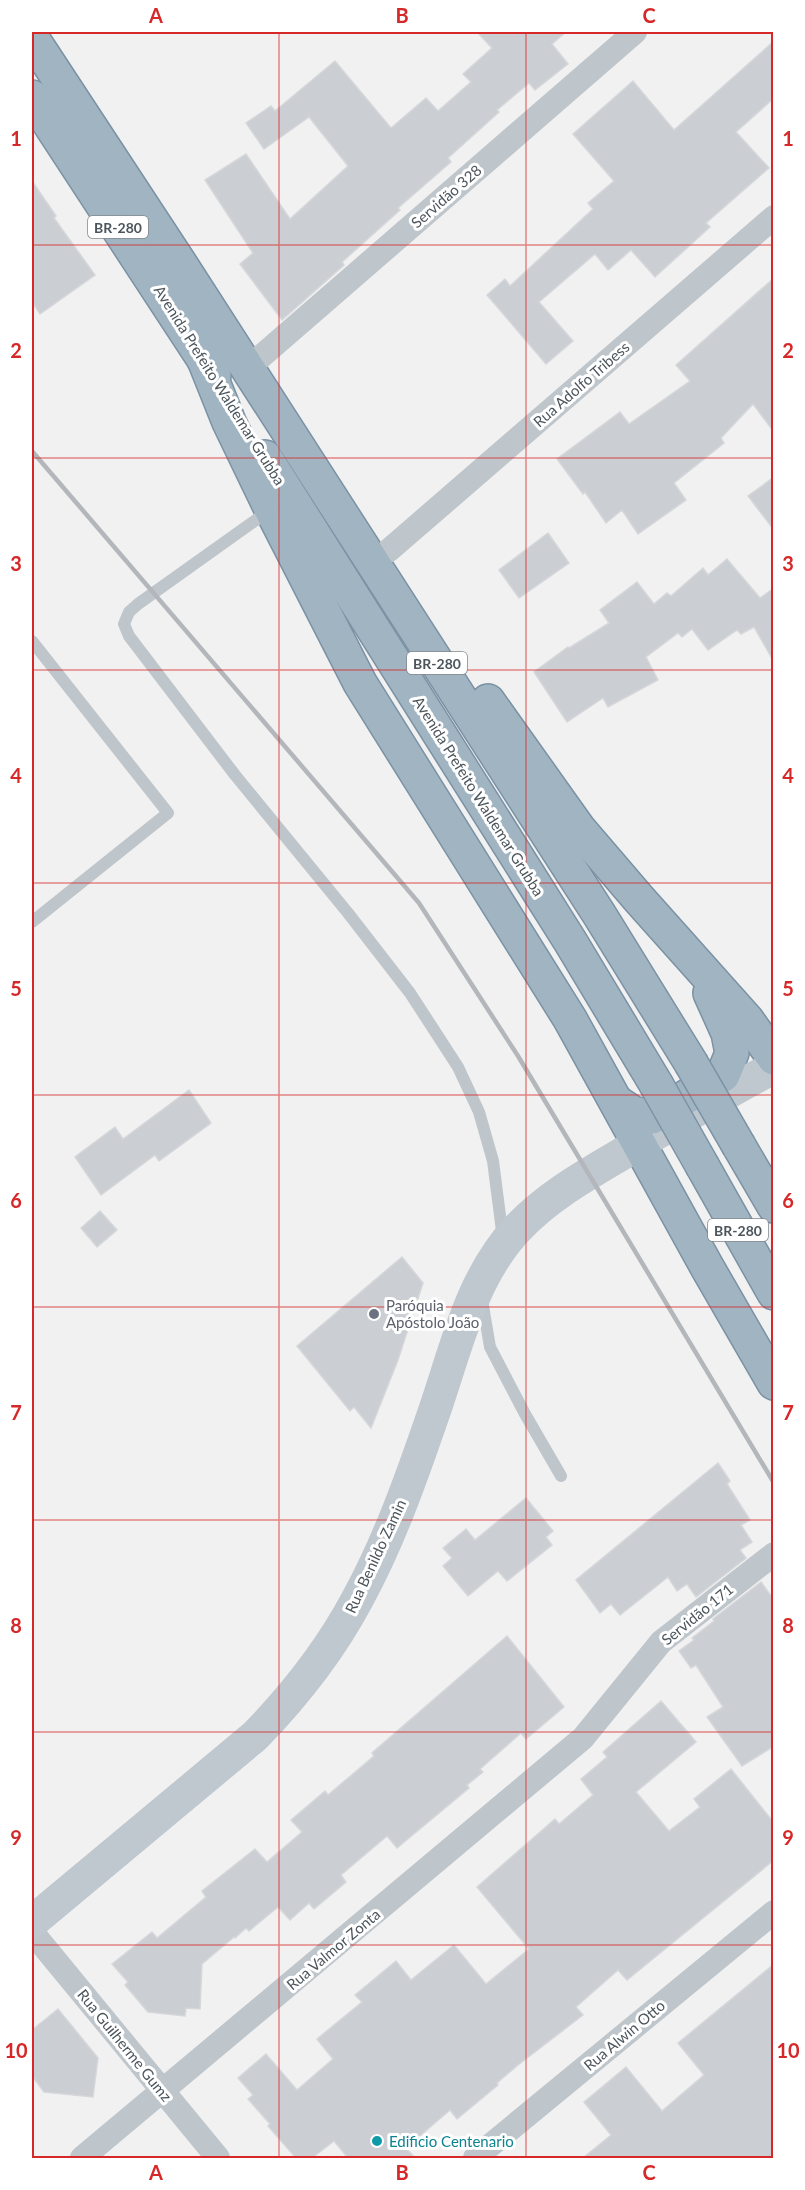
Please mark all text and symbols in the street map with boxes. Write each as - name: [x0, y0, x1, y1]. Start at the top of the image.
- text: A: [148, 3, 163, 27]
- text: B: [395, 3, 409, 27]
- text: C: [642, 3, 656, 27]
- text: 1: [10, 126, 22, 150]
- text: 1: [782, 126, 794, 150]
- street label: Servidão 328: [407, 161, 485, 231]
- road number: BR-280: [88, 216, 148, 238]
- street label: Avenida Prefeito Waldemar Grubba: [151, 282, 289, 488]
- street label: Rua Adolfo Tribess: [529, 337, 633, 431]
- text: 2: [10, 338, 22, 362]
- text: 2: [782, 338, 794, 362]
- text: 3: [10, 551, 22, 575]
- text: 3: [782, 551, 794, 575]
- road number: BR-280: [407, 652, 467, 674]
- street label: Avenida Prefeito Waldemar Grubba: [410, 693, 548, 899]
- text: 4: [10, 763, 22, 787]
- text: 4: [782, 763, 794, 787]
- text: 5: [10, 976, 22, 1000]
- text: 5: [782, 976, 794, 1000]
- text: 6: [10, 1188, 22, 1212]
- text: 6: [782, 1188, 794, 1212]
- road number: BR-280: [708, 1219, 768, 1241]
- place label: Paróquia Apóstolo João: [386, 1296, 479, 1331]
- marker: Paróquia Apóstolo João: [367, 1307, 381, 1321]
- text: 7: [10, 1400, 22, 1424]
- text: 7: [782, 1400, 794, 1424]
- street label: Rua Benildo Zamin: [341, 1496, 409, 1616]
- street label: Servidão 171: [657, 1580, 737, 1648]
- text: 8: [10, 1613, 22, 1637]
- text: 8: [782, 1613, 794, 1637]
- text: 9: [10, 1825, 22, 1849]
- text: 9: [782, 1825, 794, 1849]
- street label: Rua Valmor Zonta: [283, 1905, 383, 1993]
- street label: Rua Guilherme Gumz: [74, 1985, 176, 2105]
- street label: Rua Alwin Otto: [580, 1996, 668, 2074]
- text: 10: [4, 2038, 28, 2062]
- text: 10: [776, 2038, 800, 2062]
- place label: Edificio Centenario: [389, 2132, 514, 2150]
- marker: Edificio Centenario: [370, 2134, 384, 2148]
- text: A: [148, 2160, 163, 2184]
- text: B: [395, 2160, 409, 2184]
- text: C: [642, 2160, 656, 2184]

